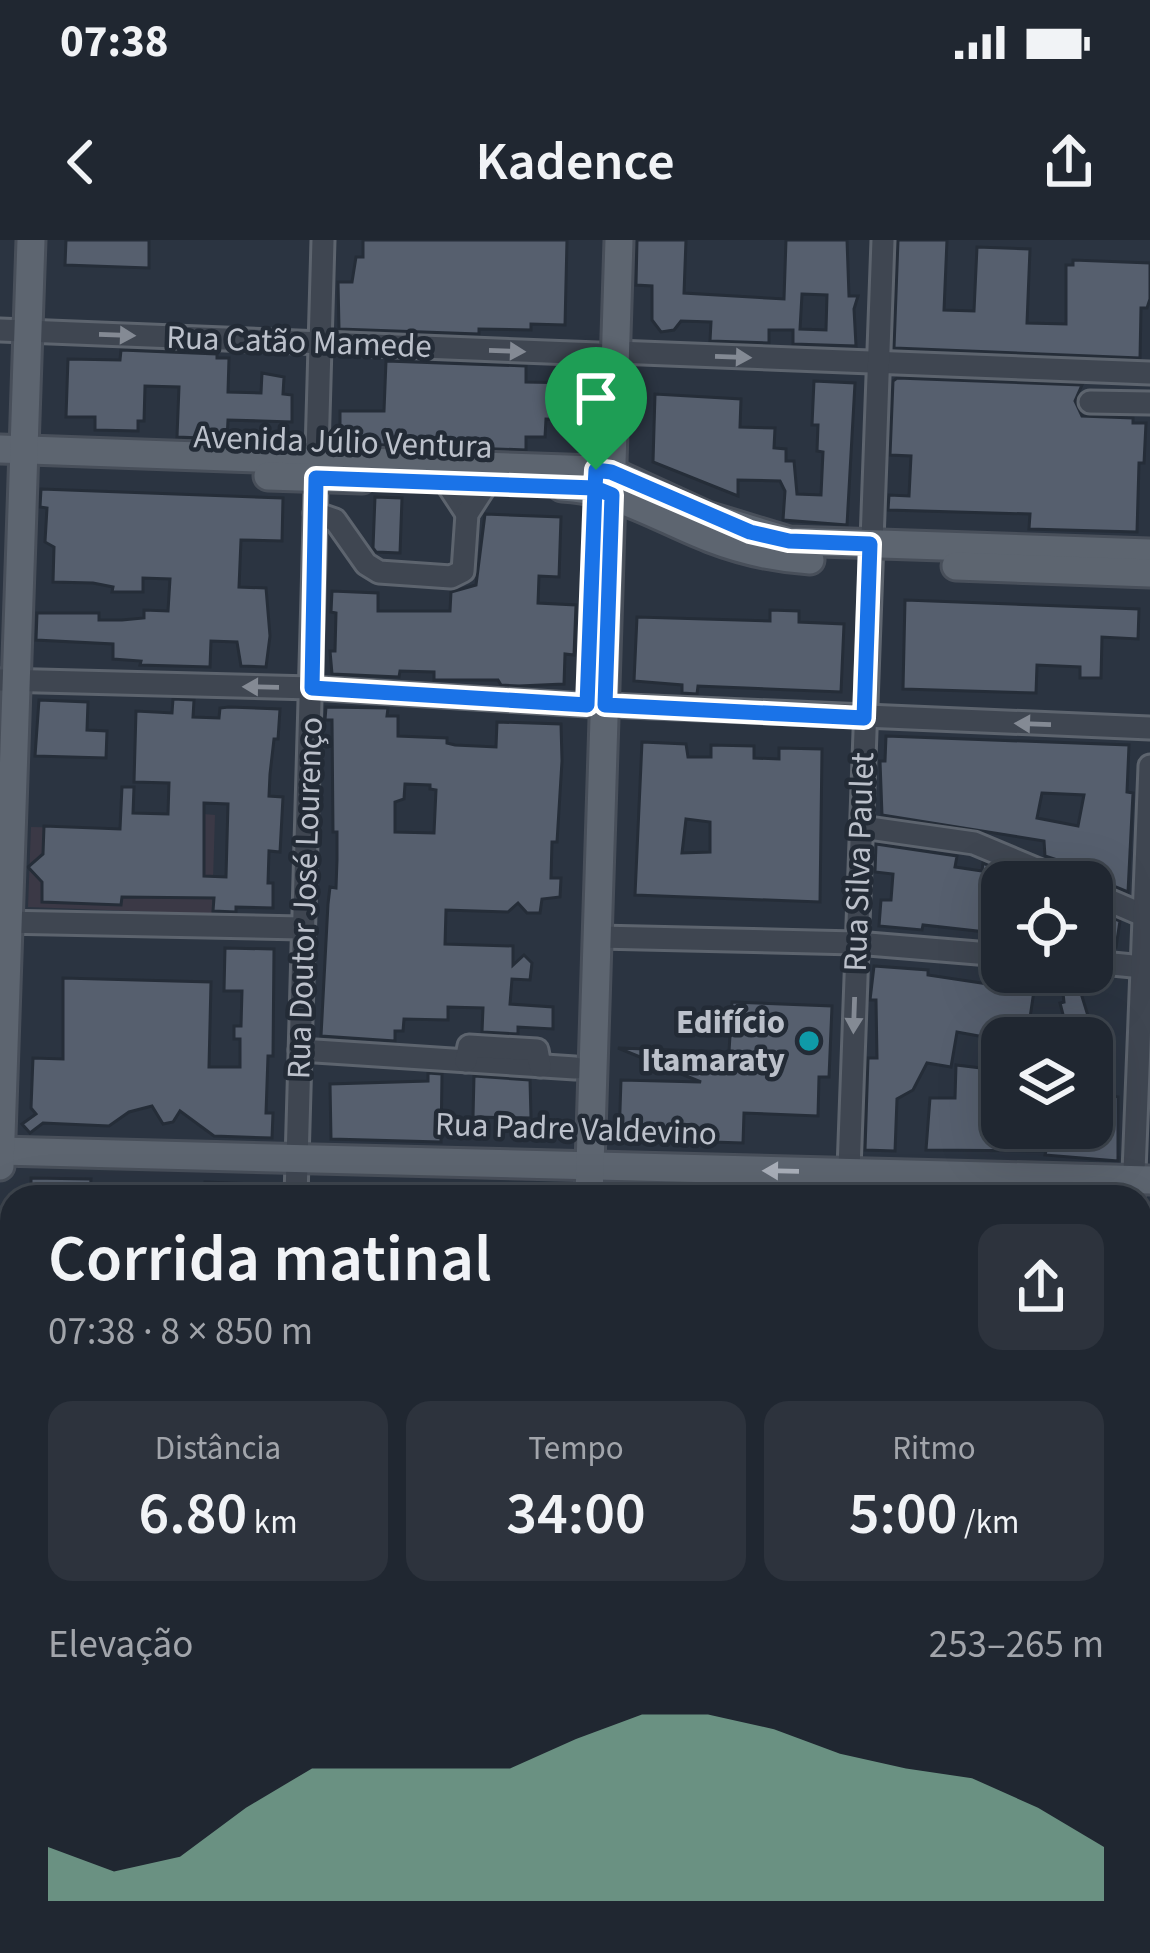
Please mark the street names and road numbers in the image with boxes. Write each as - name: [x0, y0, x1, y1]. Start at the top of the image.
- street label: Rua Catão Mamede: [165, 314, 433, 370]
- street label: Avenida Júlio Ventura: [193, 413, 493, 471]
- street label: Rua Doutor José Lourenço: [275, 716, 335, 1080]
- street label: Rua Silva Paulet: [832, 751, 886, 973]
- street label: Rua Padre Valdevino: [434, 1101, 718, 1157]

